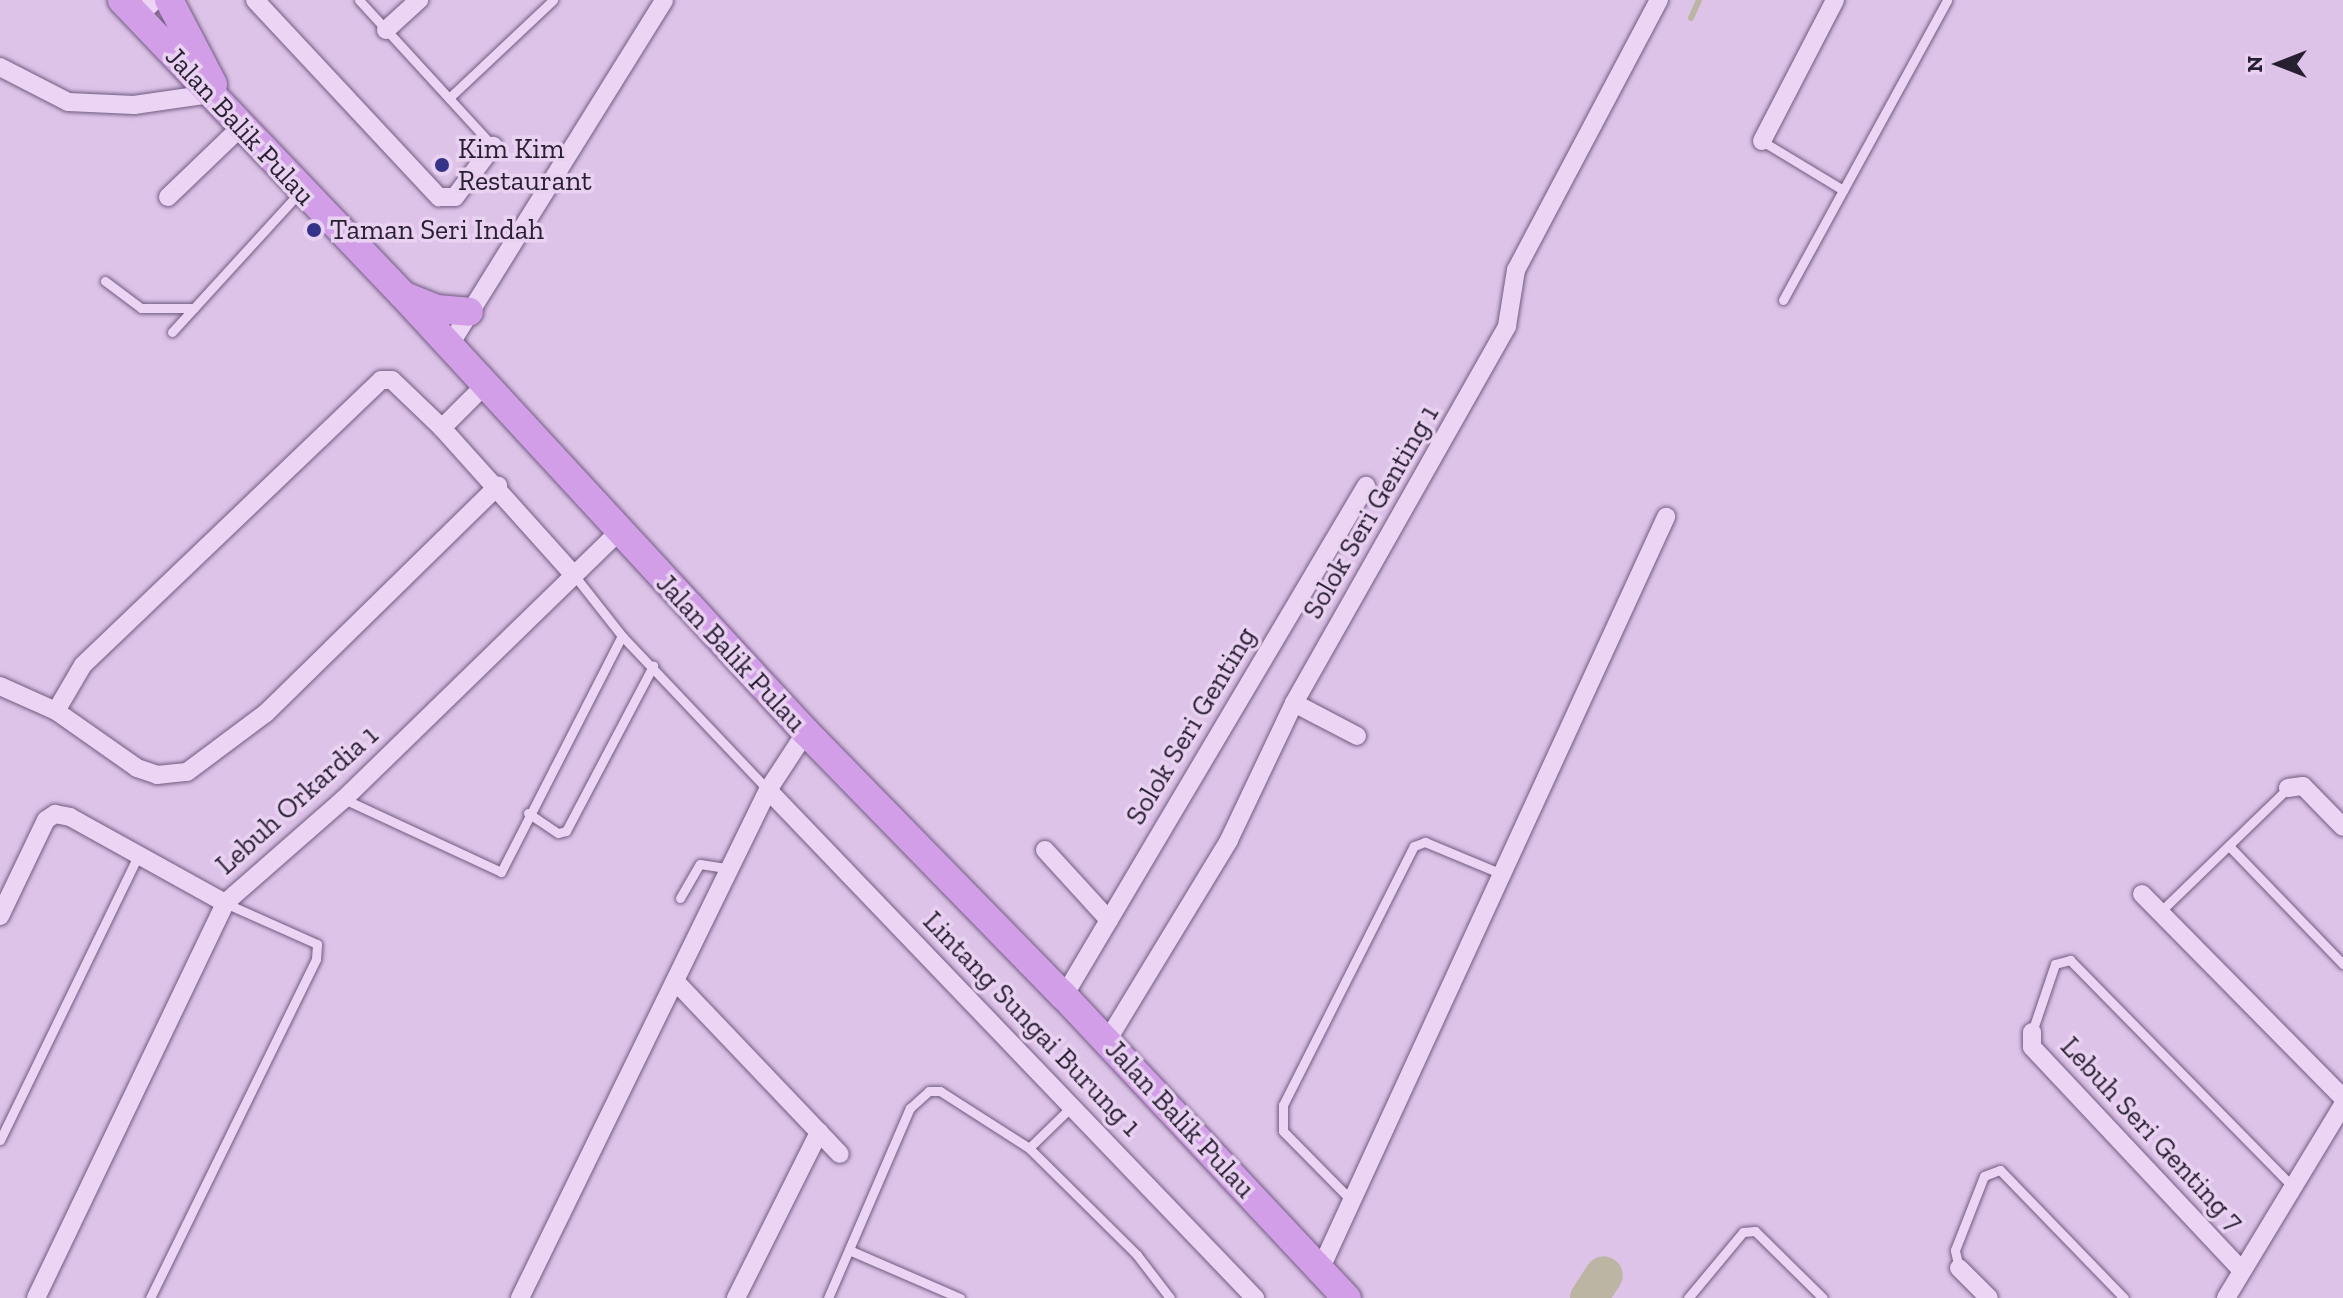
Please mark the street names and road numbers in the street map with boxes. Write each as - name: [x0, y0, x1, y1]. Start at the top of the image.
- street label: Jalan Balik Pulau: [158, 40, 322, 212]
- street label: Solok Seri Genting 1: [1296, 399, 1446, 625]
- street label: Jalan Balik Pulau: [649, 567, 813, 739]
- street label: Solok Seri Genting: [1119, 621, 1263, 831]
- street label: Lebuh Orkardia 1: [209, 718, 385, 882]
- street label: Lintang Sungai Burung 1: [916, 905, 1148, 1143]
- street label: Lebuh Seri Genting 7: [2053, 1030, 2251, 1238]
- street label: Jalan Balik Pulau: [1098, 1033, 1262, 1205]

